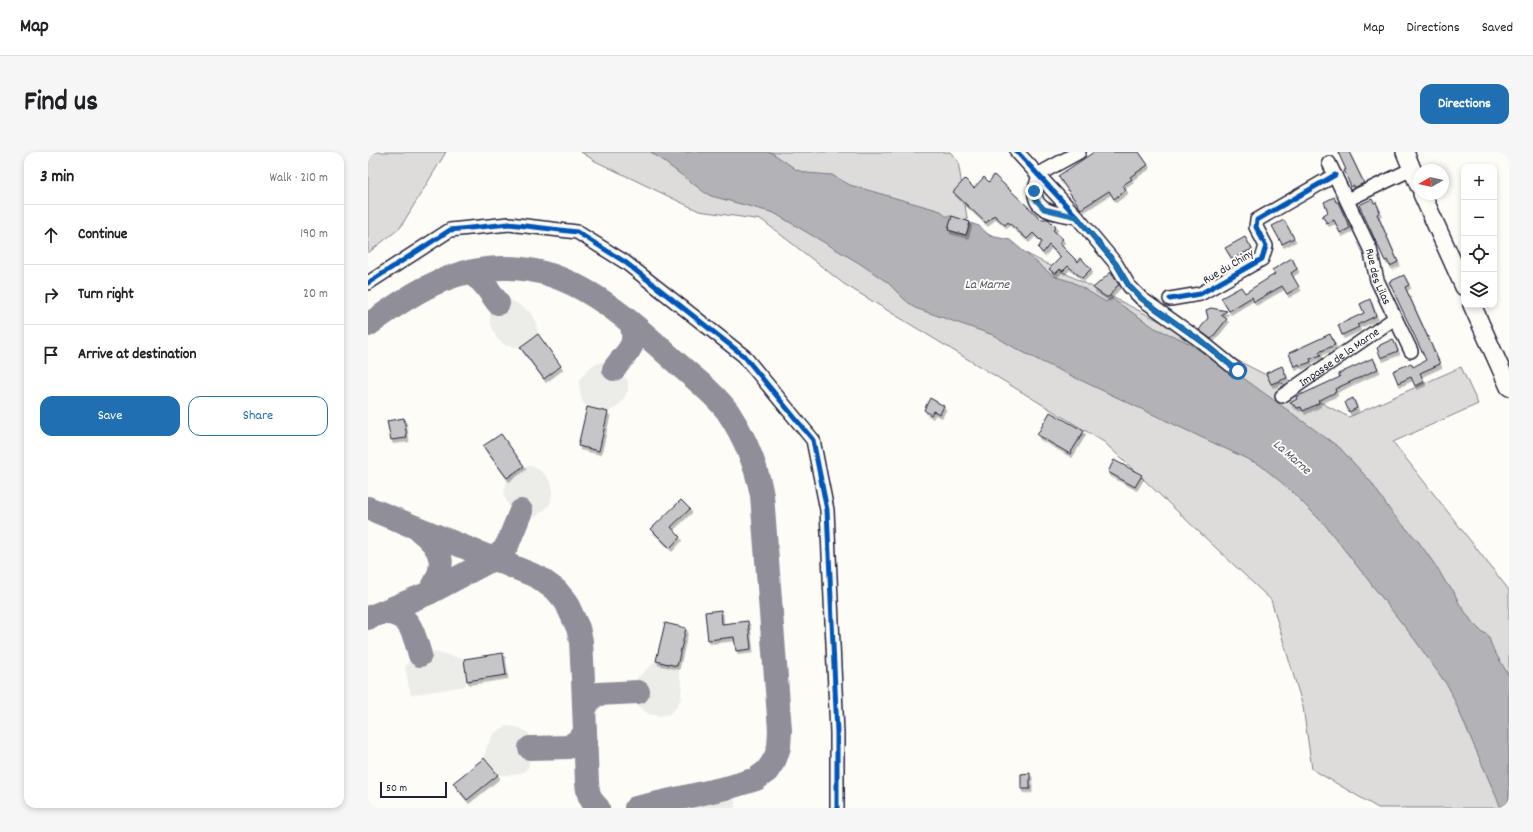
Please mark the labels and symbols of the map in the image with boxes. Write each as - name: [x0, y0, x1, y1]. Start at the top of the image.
- north arrow: [1413, 164, 1449, 200]
- route end: [1025, 182, 1043, 200]
- street label: Rue du Chiny: [1200, 245, 1258, 289]
- street label: Rue des Lilas: [1360, 247, 1395, 308]
- water label: La Marne: [965, 276, 1011, 295]
- street label: Impasse de la Marne: [1296, 324, 1383, 392]
- route start: [1229, 362, 1247, 380]
- water label: La Marne: [1268, 436, 1315, 481]
- scale bar: [380, 780, 447, 799]

